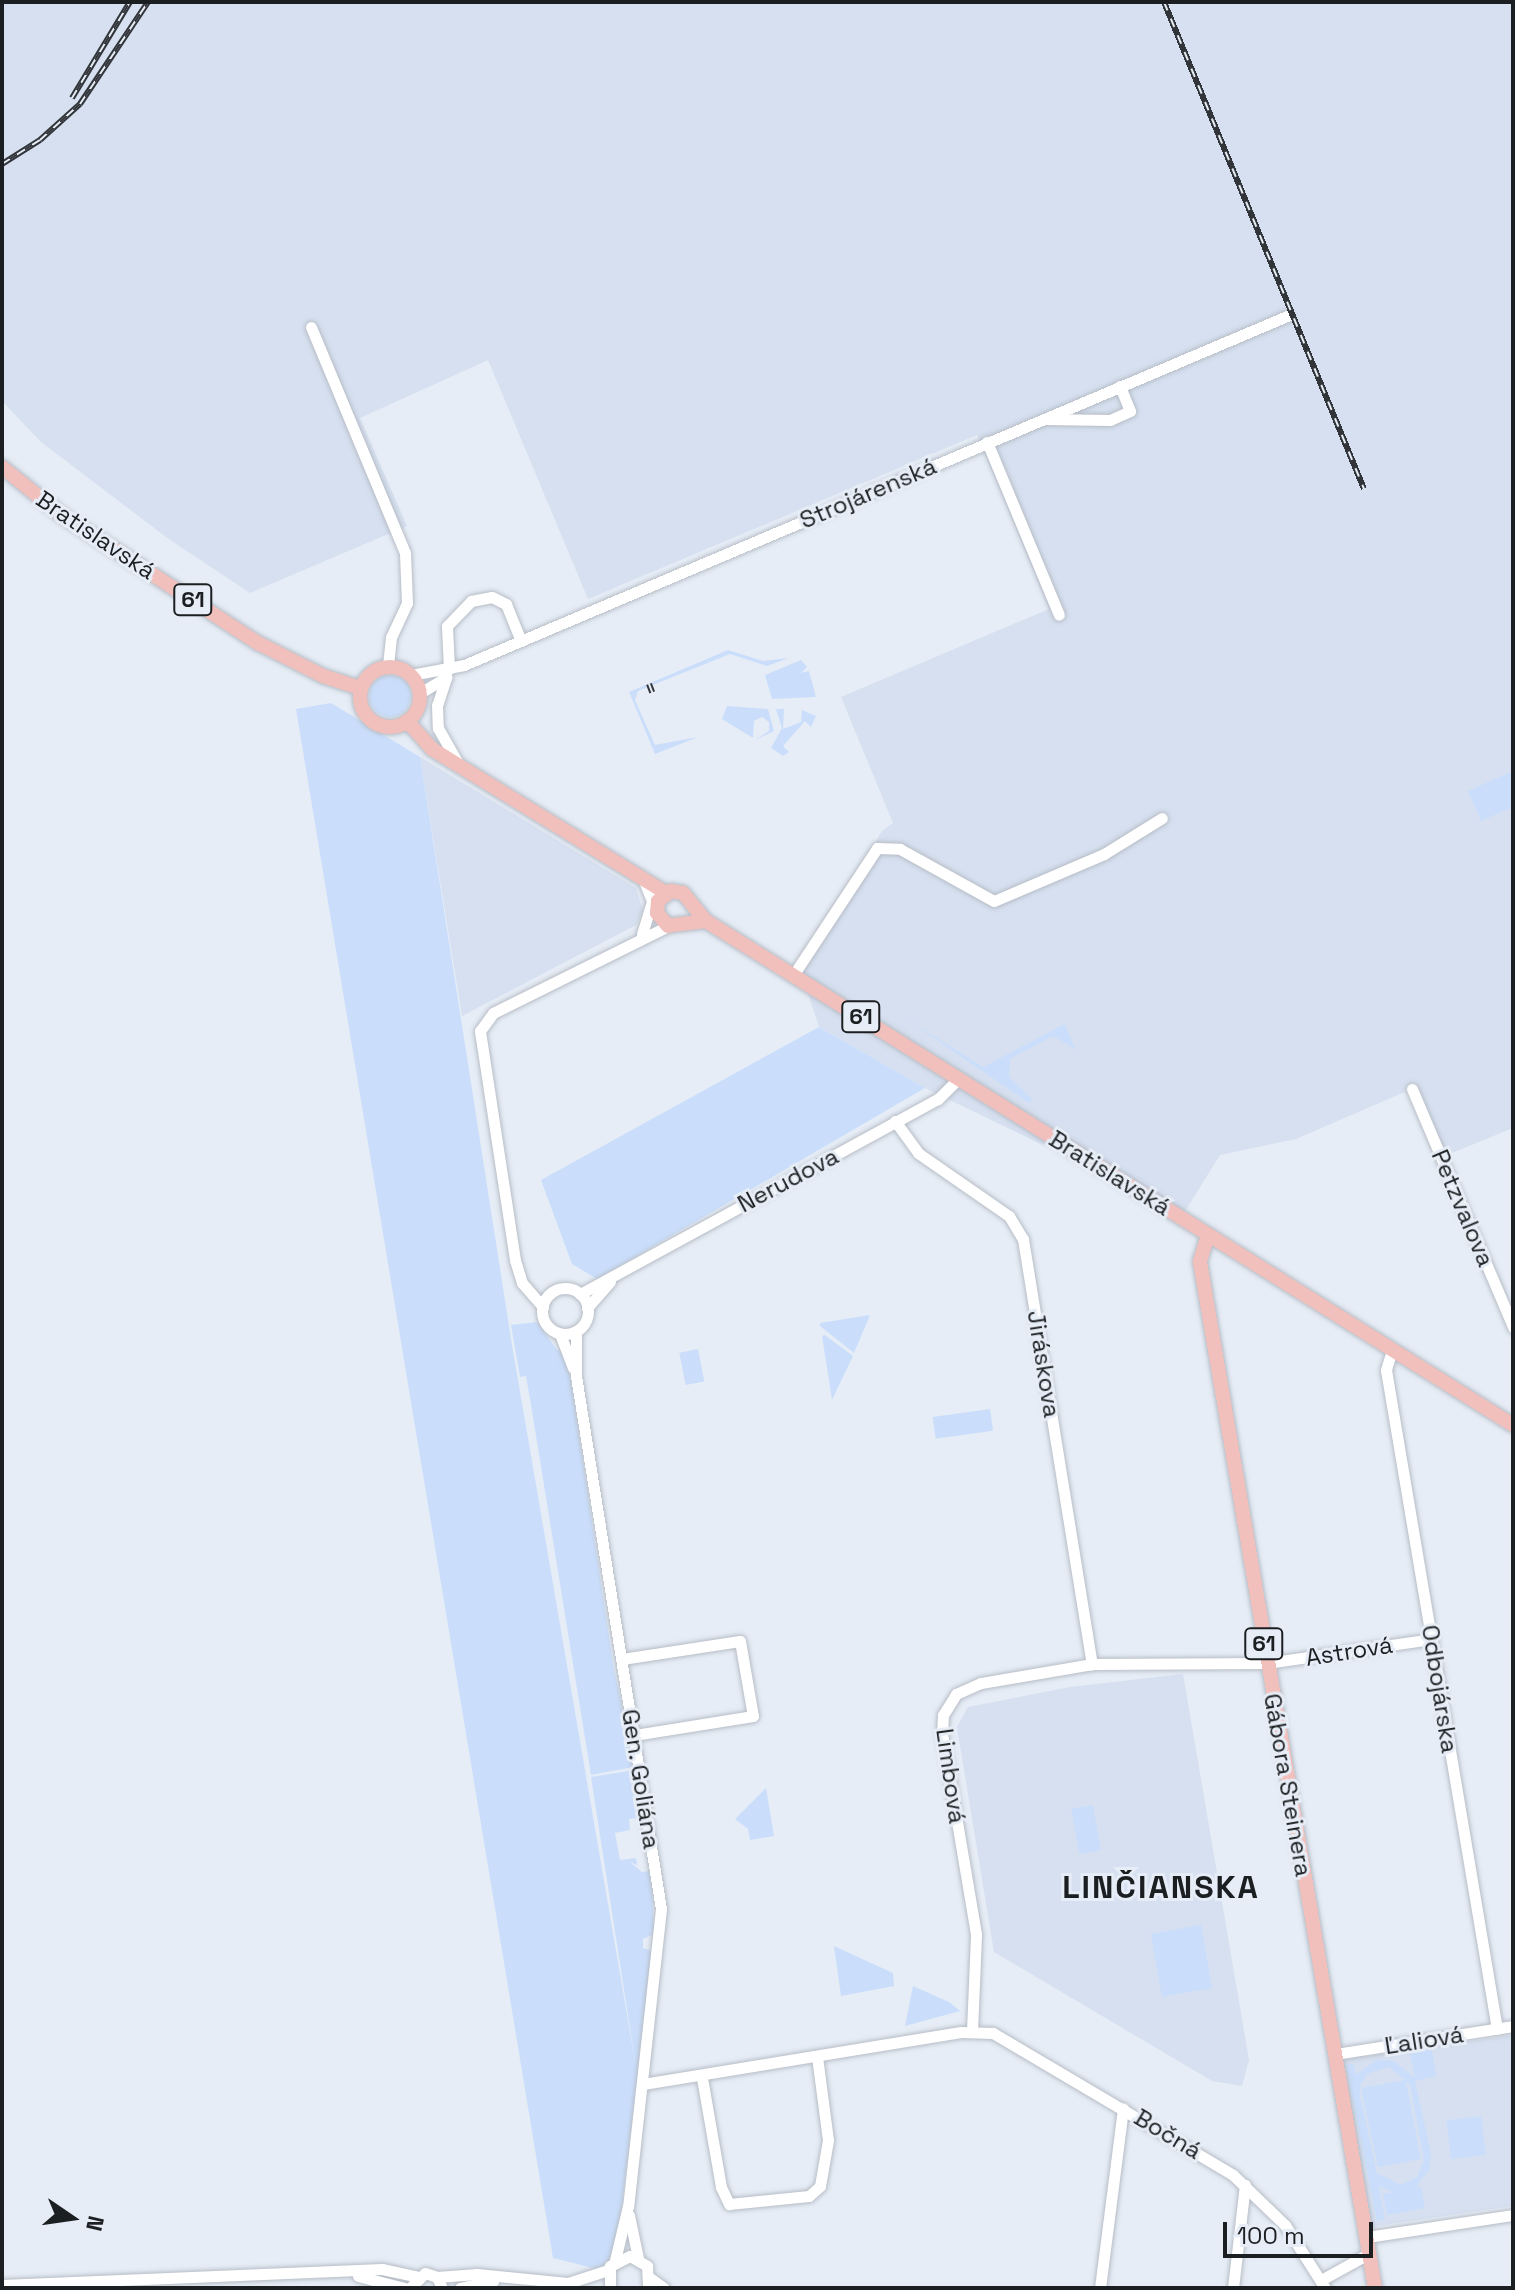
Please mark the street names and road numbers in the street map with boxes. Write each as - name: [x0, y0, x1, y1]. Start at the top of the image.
- street label: Strojárenská: [795, 451, 941, 535]
- street label: Bratislavská: [31, 485, 161, 585]
- road number: 61: [173, 582, 213, 618]
- road number: 61: [841, 999, 881, 1035]
- street label: Bratislavská: [1044, 1124, 1176, 1222]
- street label: Nerudova: [733, 1141, 843, 1219]
- street label: Petzvalova: [1425, 1145, 1501, 1271]
- street label: Jiráskova: [1021, 1308, 1067, 1420]
- street label: Odbojárska: [1416, 1623, 1464, 1755]
- road number: 61: [1244, 1626, 1284, 1662]
- street label: Astrová: [1303, 1630, 1395, 1672]
- street label: Gábora Steinera: [1258, 1691, 1318, 1879]
- street label: Gen. Goliána: [616, 1707, 666, 1851]
- street label: Limbová: [930, 1727, 972, 1825]
- street label: Ľaliová: [1383, 2020, 1465, 2060]
- street label: Bočná: [1129, 2103, 1207, 2165]

